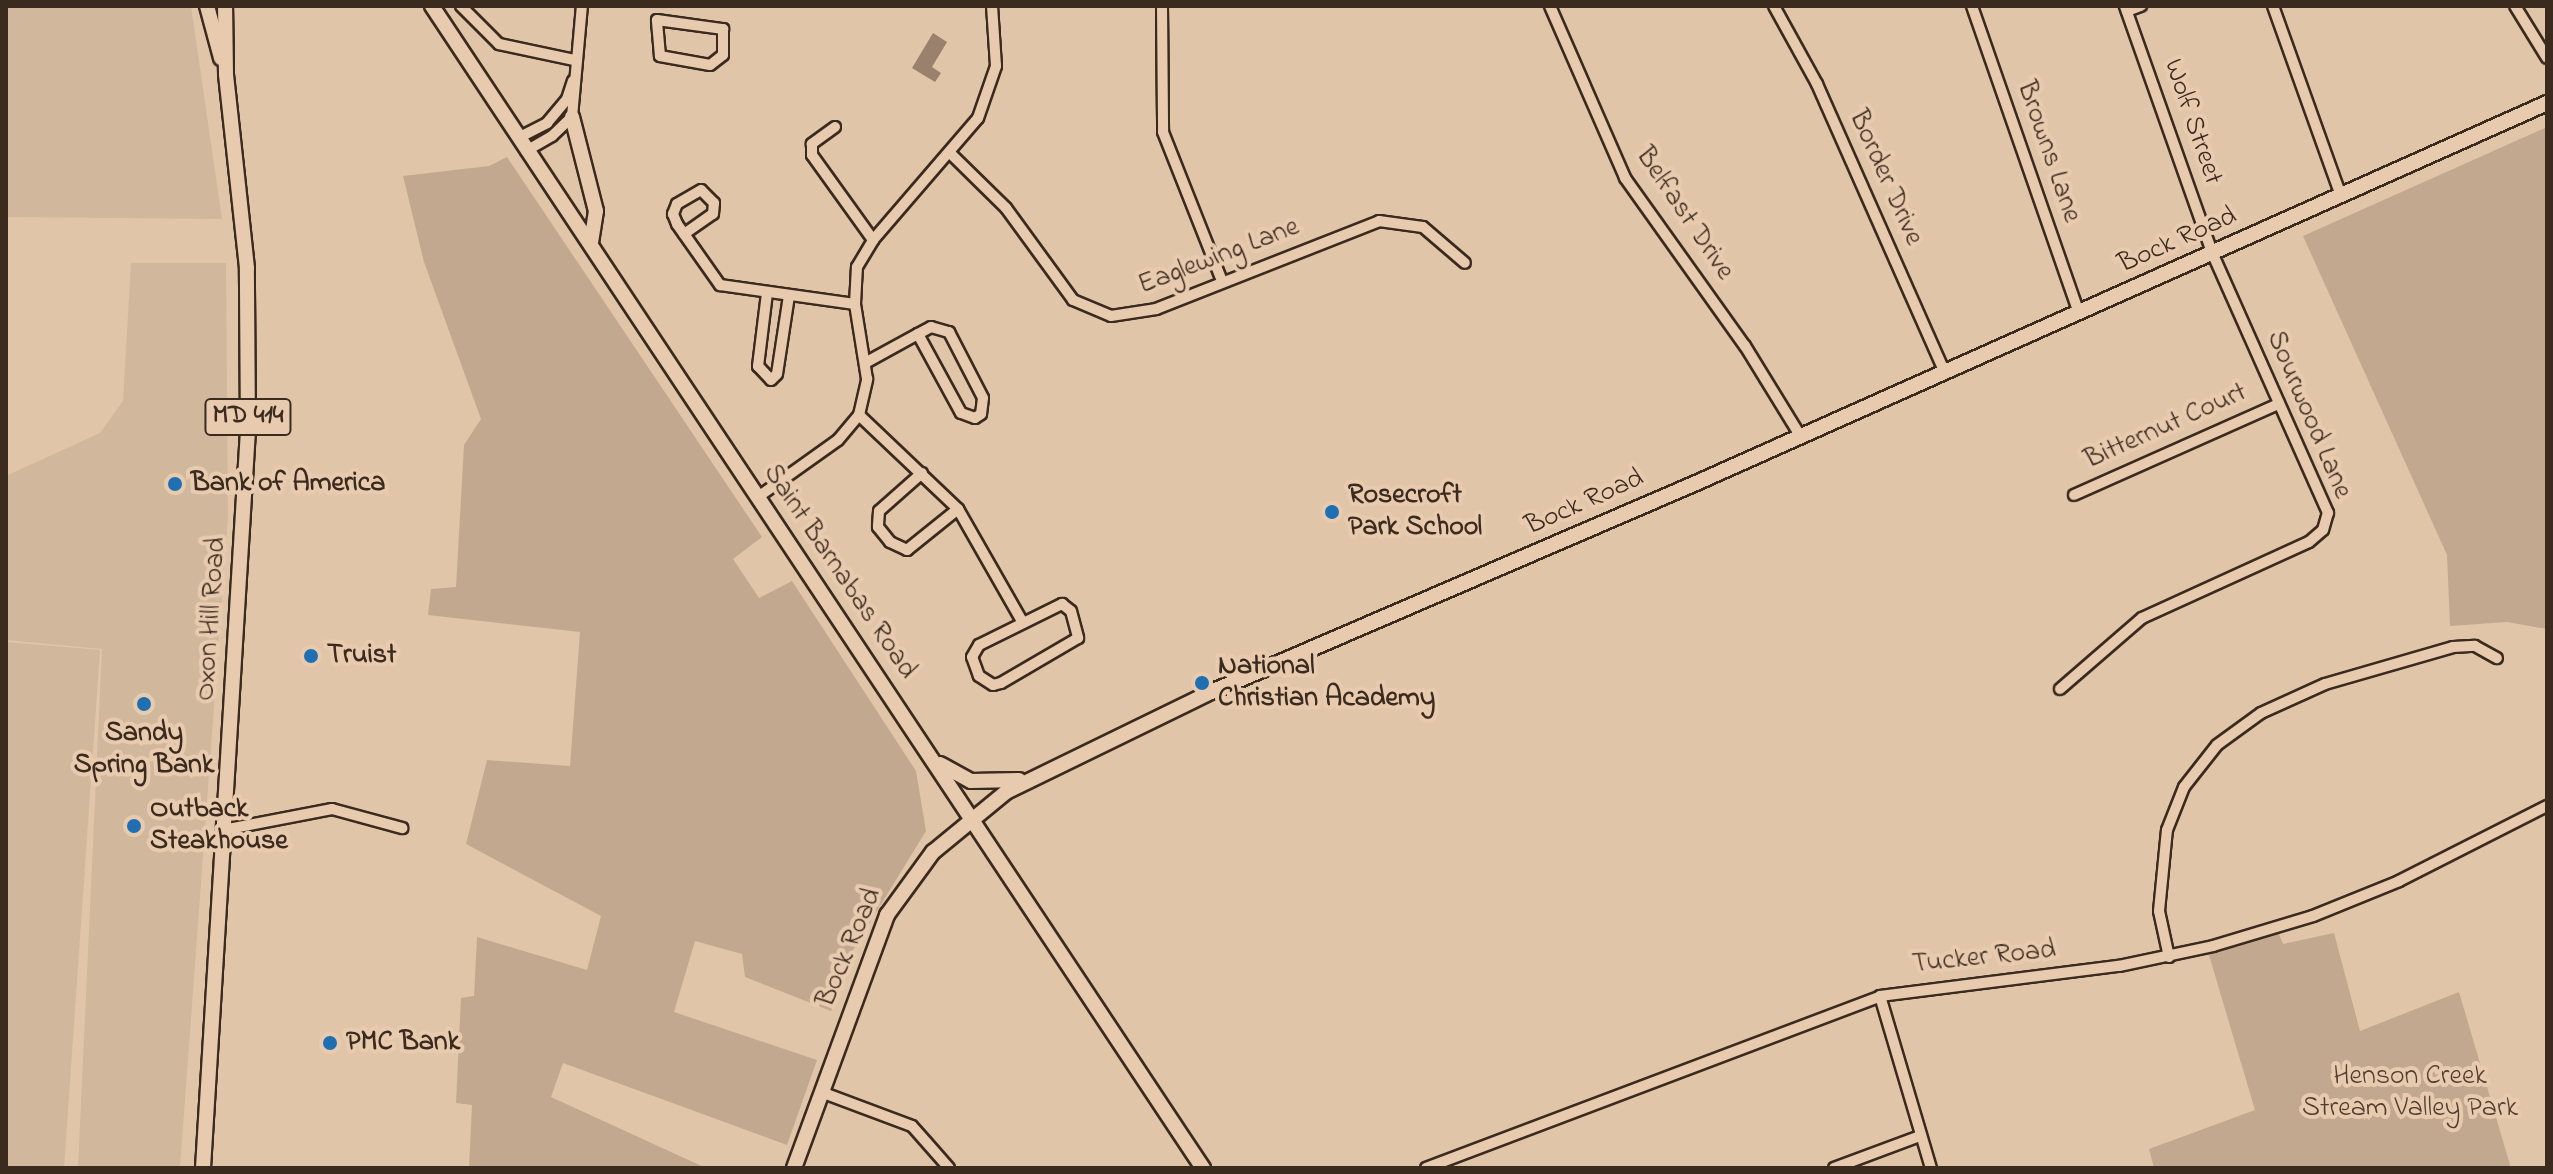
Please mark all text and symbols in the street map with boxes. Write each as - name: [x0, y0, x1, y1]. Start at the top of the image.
- street label: Wolf Street: [2155, 55, 2229, 189]
- street label: Browns Lane: [2008, 77, 2088, 227]
- street label: Border Drive: [1840, 105, 1930, 251]
- street label: Belfast Drive: [1627, 141, 1741, 287]
- street label: Bock Road: [2114, 200, 2242, 282]
- street label: Eaglewing Lane: [1134, 211, 1304, 303]
- street label: Sourwood Lane: [2258, 326, 2358, 504]
- street label: Bitternut Court: [2080, 376, 2252, 478]
- road number: MD 414: [204, 395, 292, 439]
- street label: Saint Barnabas Road: [755, 458, 923, 686]
- street label: Bock Road: [1521, 462, 1649, 544]
- place label: Bank of America: [191, 467, 385, 501]
- marker: Bank of America: [166, 475, 184, 493]
- place label: Rosecroft Park School: [1348, 479, 1482, 545]
- marker: Rosecroft Park School: [1323, 503, 1341, 521]
- street label: Oxon Hill Road: [190, 536, 234, 702]
- place label: Truist: [327, 639, 396, 673]
- marker: Truist: [302, 647, 320, 665]
- place label: National Christian Academy: [1218, 650, 1435, 716]
- marker: National Christian Academy: [1193, 674, 1211, 692]
- marker: Sandy Spring Bank: [135, 695, 153, 713]
- place label: Sandy Spring Bank: [74, 717, 214, 783]
- place label: Outback Steakhouse: [150, 793, 288, 859]
- marker: Outback Steakhouse: [125, 817, 143, 835]
- street label: Bock Road: [810, 883, 890, 1013]
- street label: Tucker Road: [1911, 934, 2057, 982]
- place label: PMC Bank: [346, 1026, 460, 1060]
- marker: PMC Bank: [321, 1034, 339, 1052]
- park label: Henson Creek Stream Valley Park: [2302, 1060, 2518, 1126]

